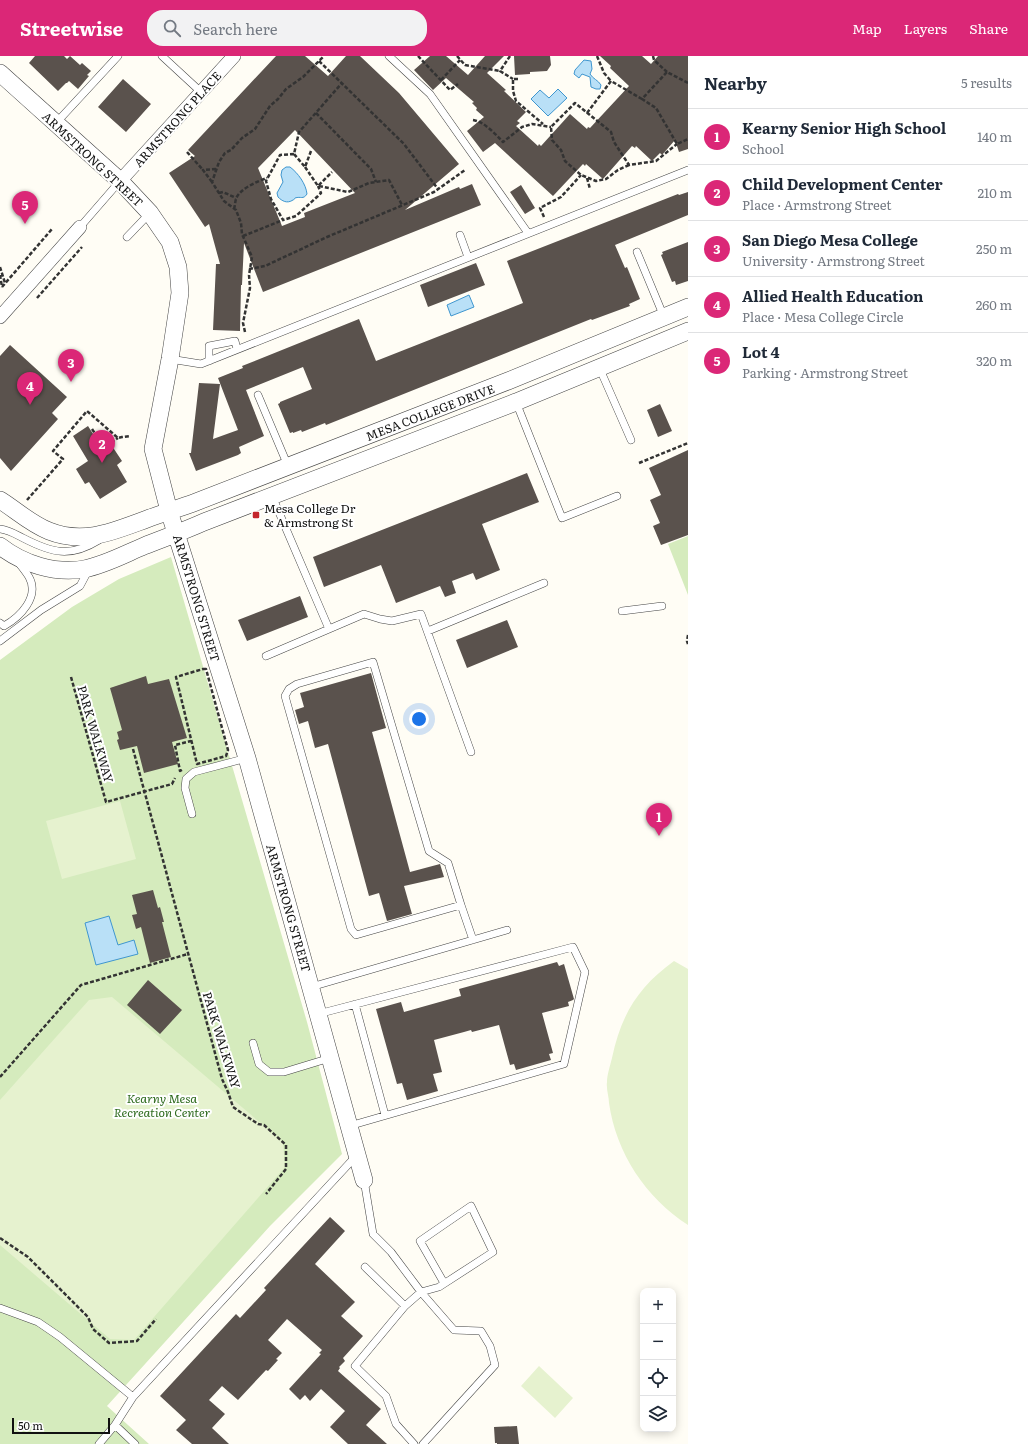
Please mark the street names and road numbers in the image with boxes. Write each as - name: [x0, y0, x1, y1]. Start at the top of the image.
- street label: ARMSTRONG PLACE: [129, 67, 225, 171]
- street label: ARMSTRONG STREET: [38, 107, 148, 211]
- street label: MESA COLLEGE DRIVE: [363, 379, 497, 445]
- street label: ARMSTRONG STREET: [169, 532, 225, 664]
- street label: PARK WALKWAY: [73, 683, 119, 785]
- street label: ARMSTRONG STREET: [262, 842, 316, 974]
- street label: PARK WALKWAY: [199, 989, 245, 1091]

